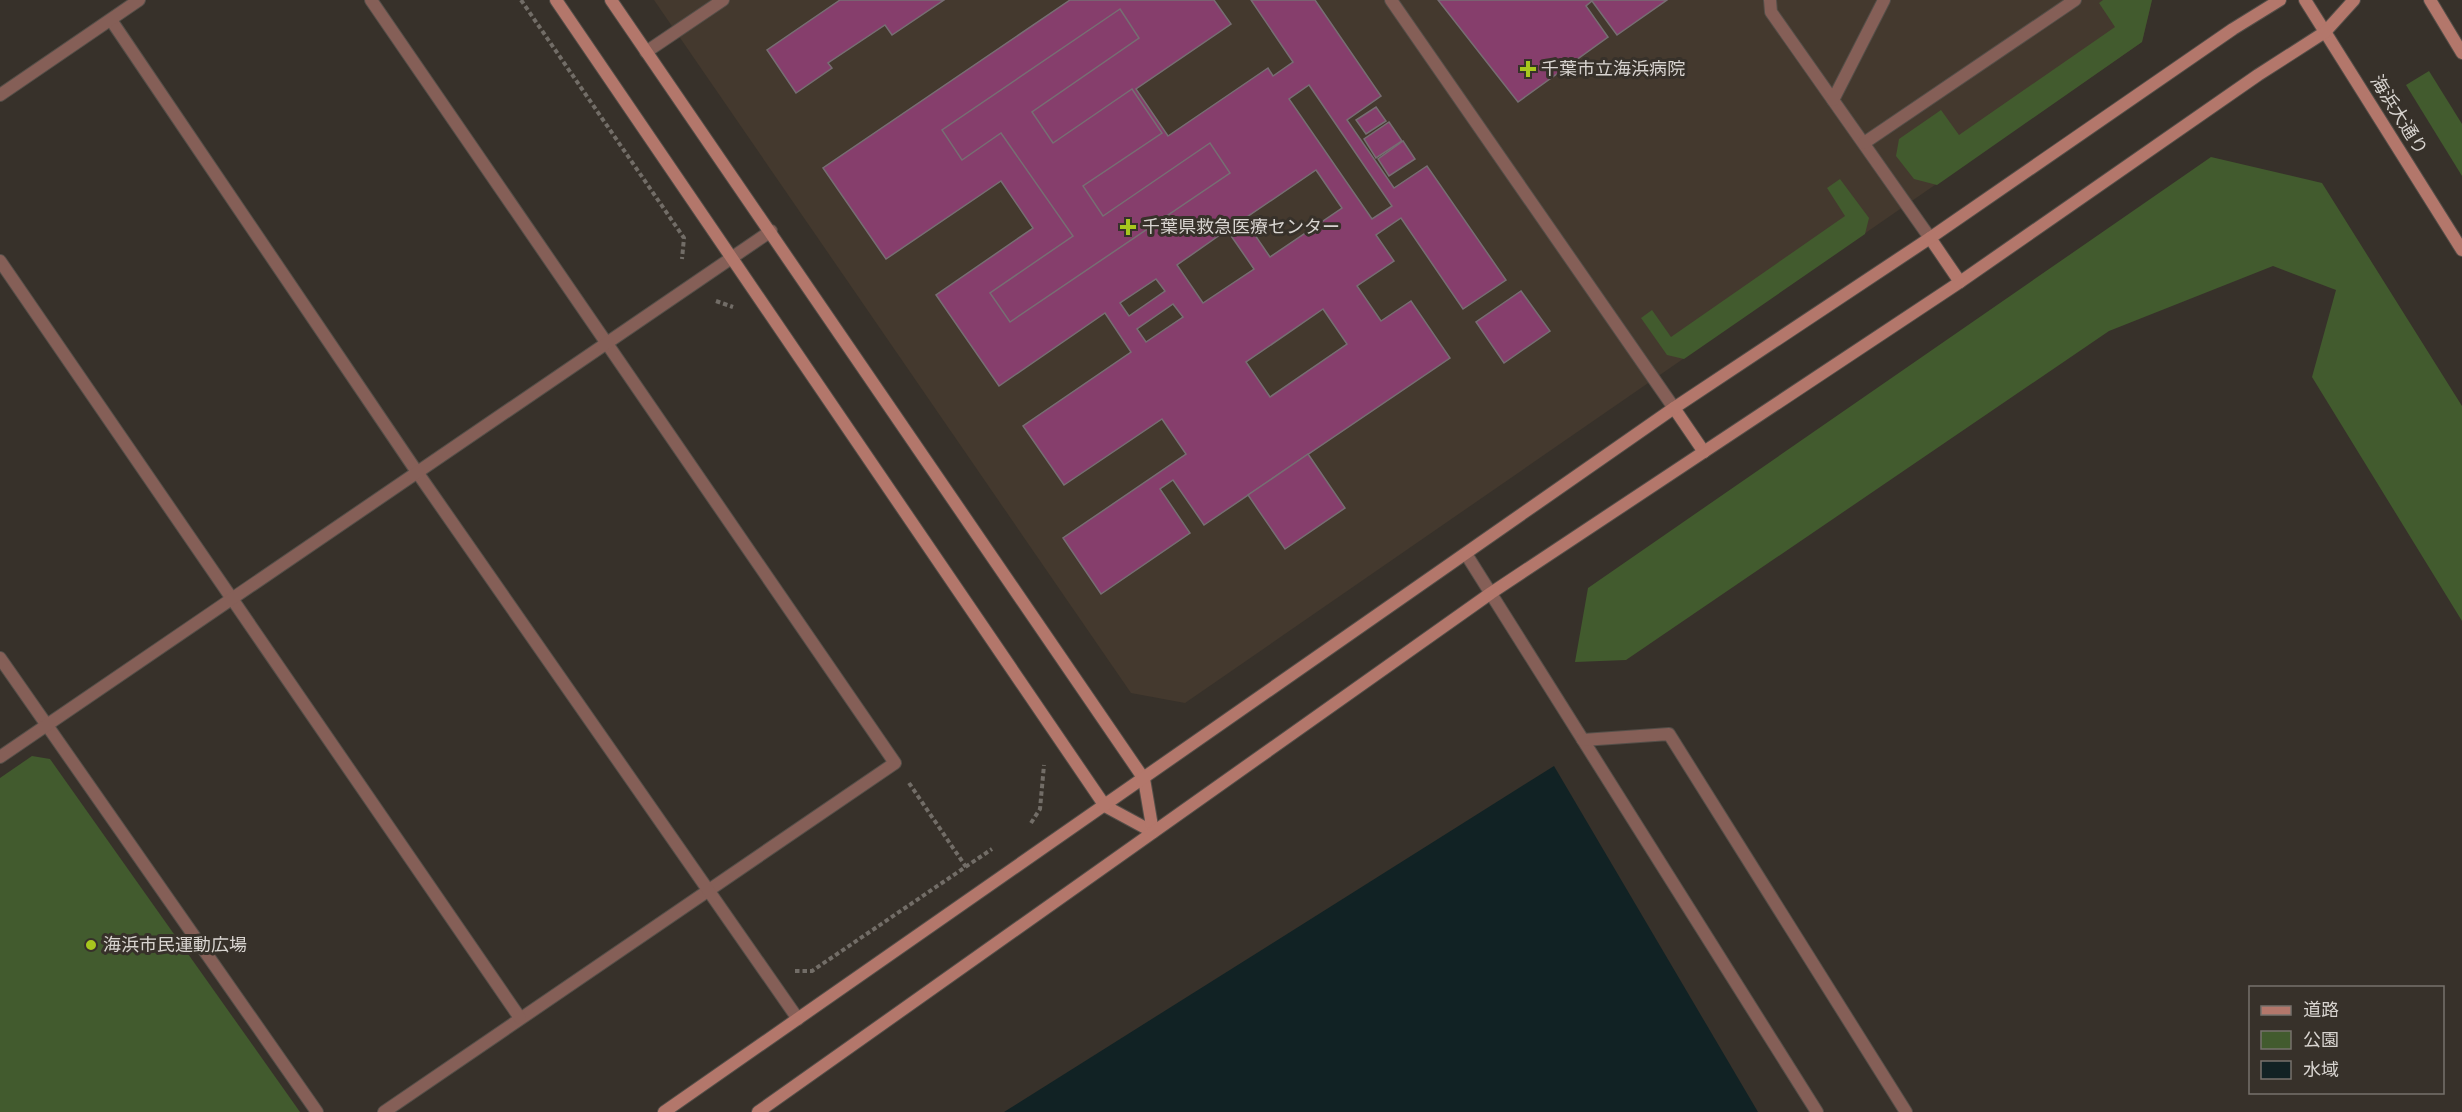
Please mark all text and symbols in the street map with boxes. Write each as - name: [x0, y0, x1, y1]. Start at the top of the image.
- place label: 千葉市立海浜病院: [1541, 56, 1685, 82]
- marker: 千葉市立海浜病院: [1519, 60, 1537, 78]
- street label: 海浜大通り: [2364, 70, 2434, 160]
- place label: 千葉県救急医療センター: [1142, 214, 1340, 240]
- marker: 千葉県救急医療センター: [1119, 218, 1137, 236]
- place label: 海浜市民運動広場: [103, 932, 247, 958]
- marker: 海浜市民運動広場: [84, 938, 98, 952]
- legend: [2249, 986, 2444, 1094]
- text: 道路: [2303, 997, 2339, 1023]
- text: 公園: [2303, 1027, 2339, 1053]
- text: 水域: [2303, 1057, 2339, 1083]

